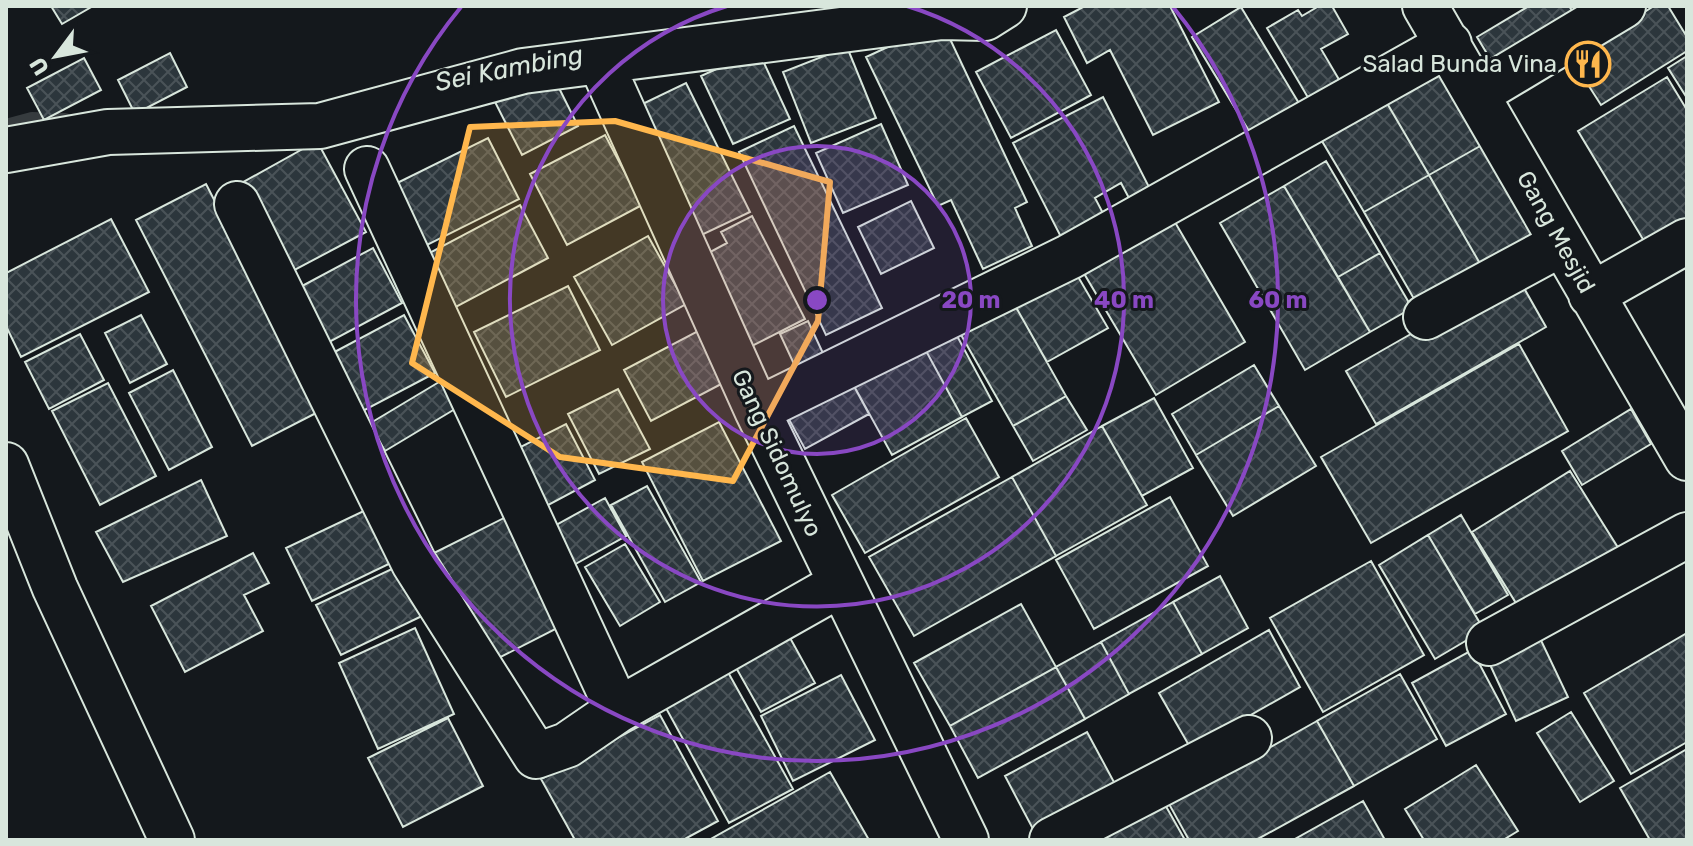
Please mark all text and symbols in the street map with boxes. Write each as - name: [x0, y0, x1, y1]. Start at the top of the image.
- north arrow: [16, 16, 96, 96]
- water label: Sei Kambing: [432, 39, 586, 98]
- restaurant icon: Salad Bunda Vina: [1564, 40, 1612, 88]
- place label: Salad Bunda Vina: [1363, 50, 1557, 78]
- text: U: [24, 52, 55, 80]
- street label: Gang Mesjid: [1511, 166, 1601, 298]
- centre of rings: [803, 286, 831, 314]
- text: 20 m: [941, 286, 1001, 314]
- text: 40 m: [1094, 286, 1154, 314]
- text: 60 m: [1248, 286, 1308, 314]
- street label: Gang Sidomulyo: [726, 365, 828, 541]

